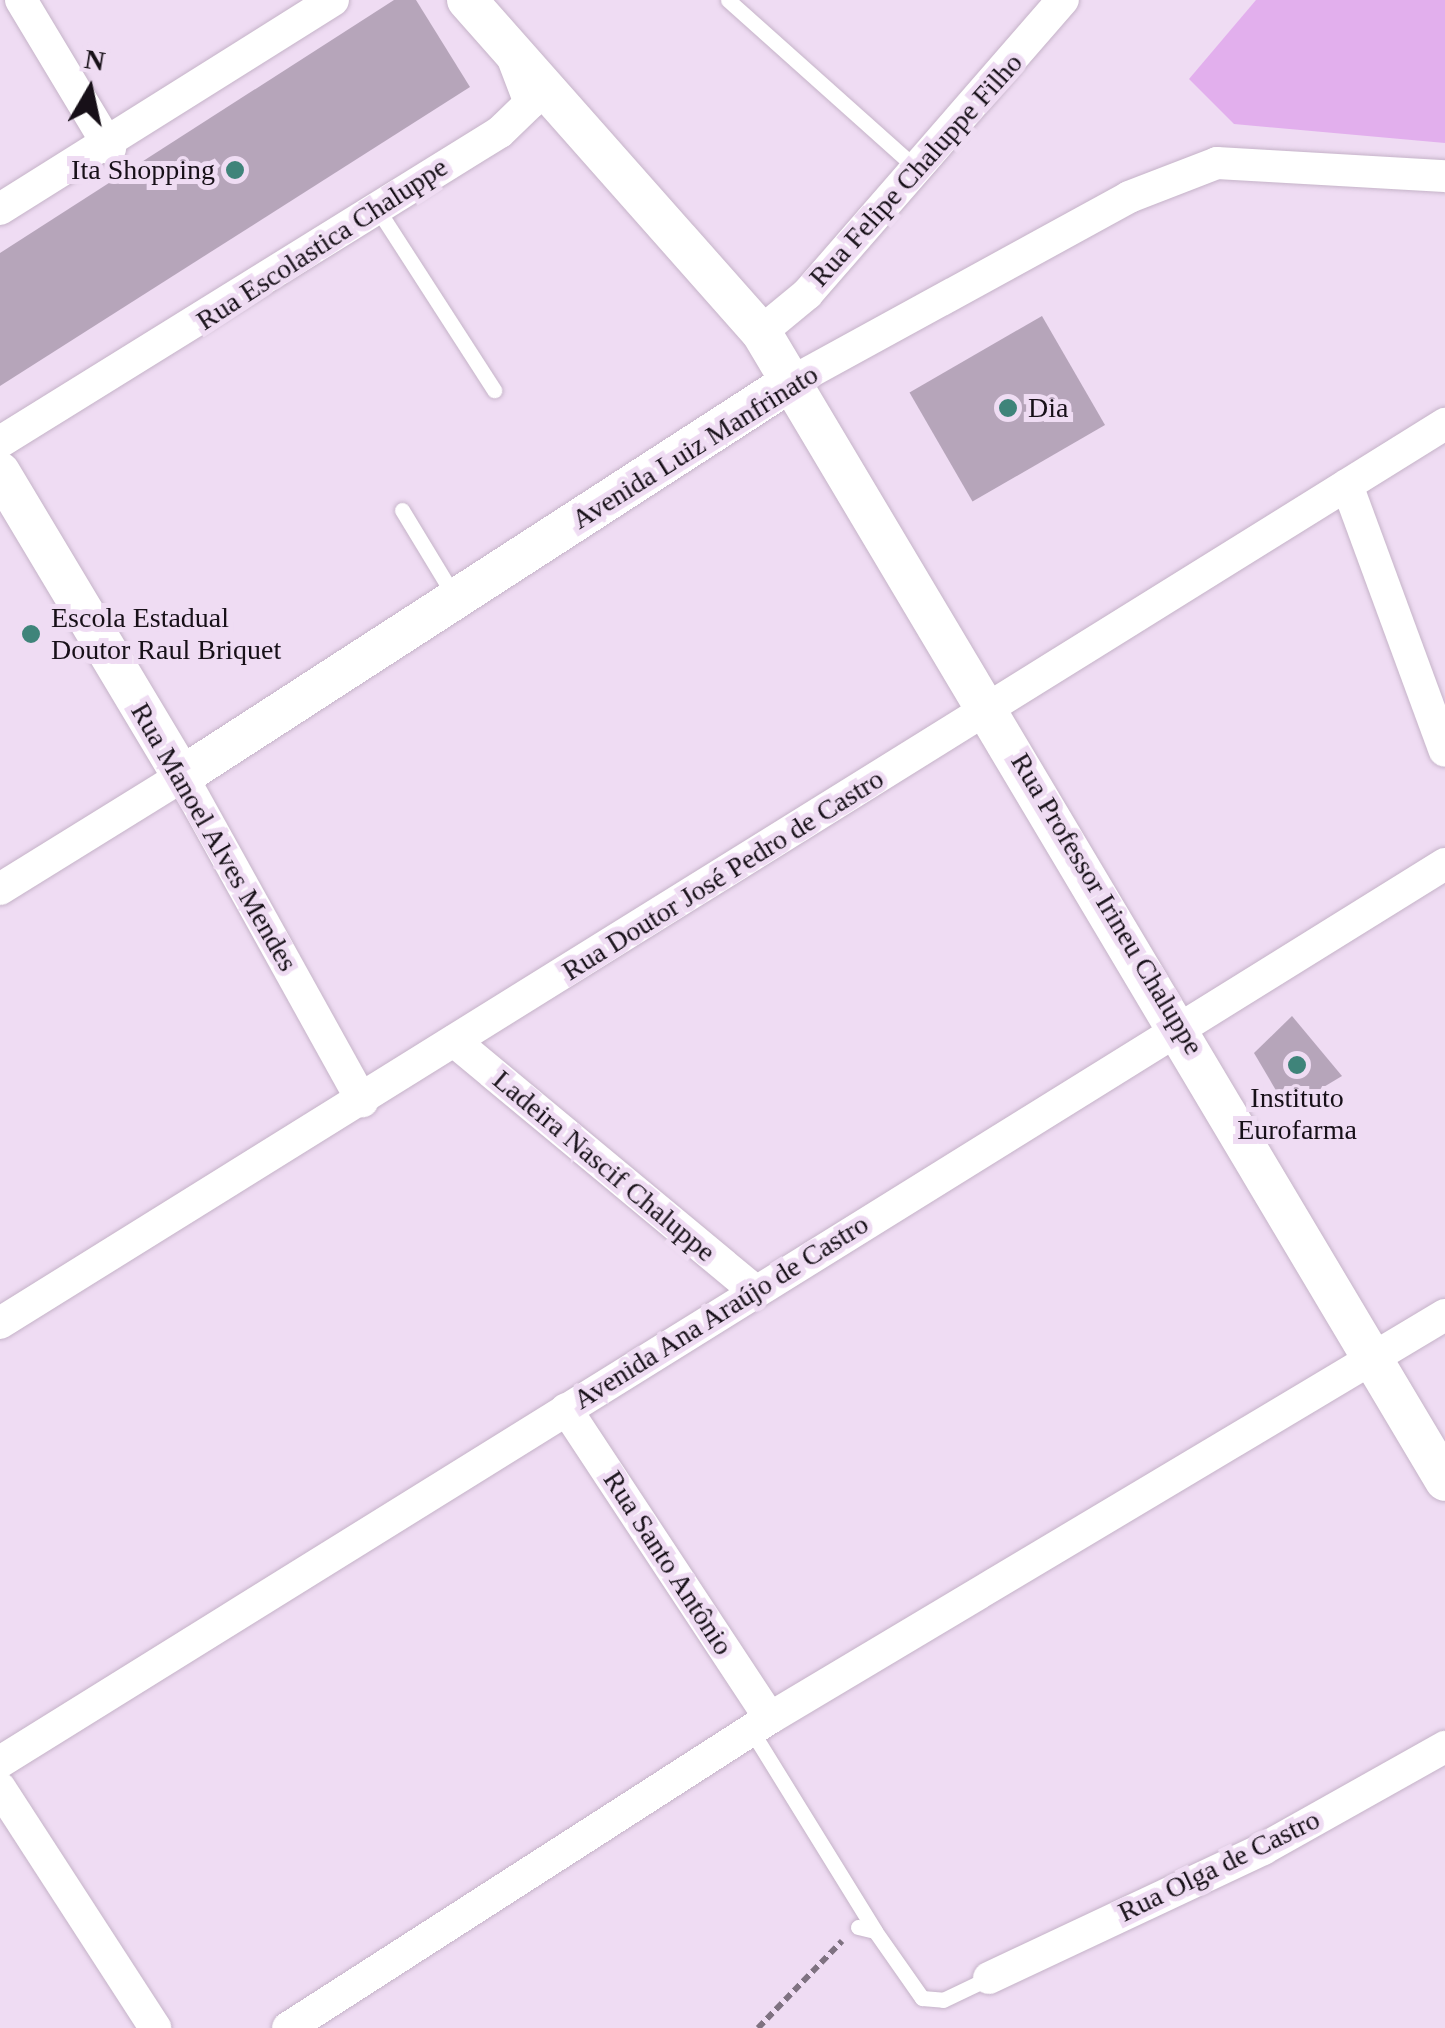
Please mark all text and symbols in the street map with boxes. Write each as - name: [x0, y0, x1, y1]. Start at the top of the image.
- north arrow: [40, 40, 140, 140]
- text: N: [82, 43, 107, 77]
- street label: Rua Felipe Chaluppe Filho: [802, 46, 1030, 294]
- street label: Rua Escolastica Chaluppe: [190, 150, 454, 338]
- place label: Ita Shopping: [71, 153, 215, 187]
- marker: Ita Shopping: [224, 159, 246, 181]
- street label: Avenida Luiz Manfrinato: [566, 357, 824, 537]
- place label: Dia: [1028, 391, 1068, 425]
- marker: Dia: [997, 397, 1019, 419]
- place label: Escola Estadual Doutor Raul Briquet: [51, 601, 281, 667]
- marker: Escola Estadual Doutor Raul Briquet: [20, 623, 42, 645]
- street label: Rua Manoel Alves Mendes: [123, 696, 305, 978]
- street label: Rua Professor Irineu Chaluppe: [1003, 747, 1211, 1061]
- street label: Rua Doutor José Pedro de Castro: [556, 762, 890, 988]
- marker: Instituto Eurofarma: [1286, 1054, 1308, 1076]
- street label: Ladeira Nascif Chaluppe: [486, 1063, 722, 1269]
- place label: Instituto Eurofarma: [1237, 1081, 1357, 1147]
- street label: Avenida Ana Araújo de Castro: [566, 1206, 876, 1418]
- street label: Rua Santo Antônio: [595, 1464, 741, 1662]
- street label: Rua Olga de Castro: [1113, 1803, 1325, 1929]

